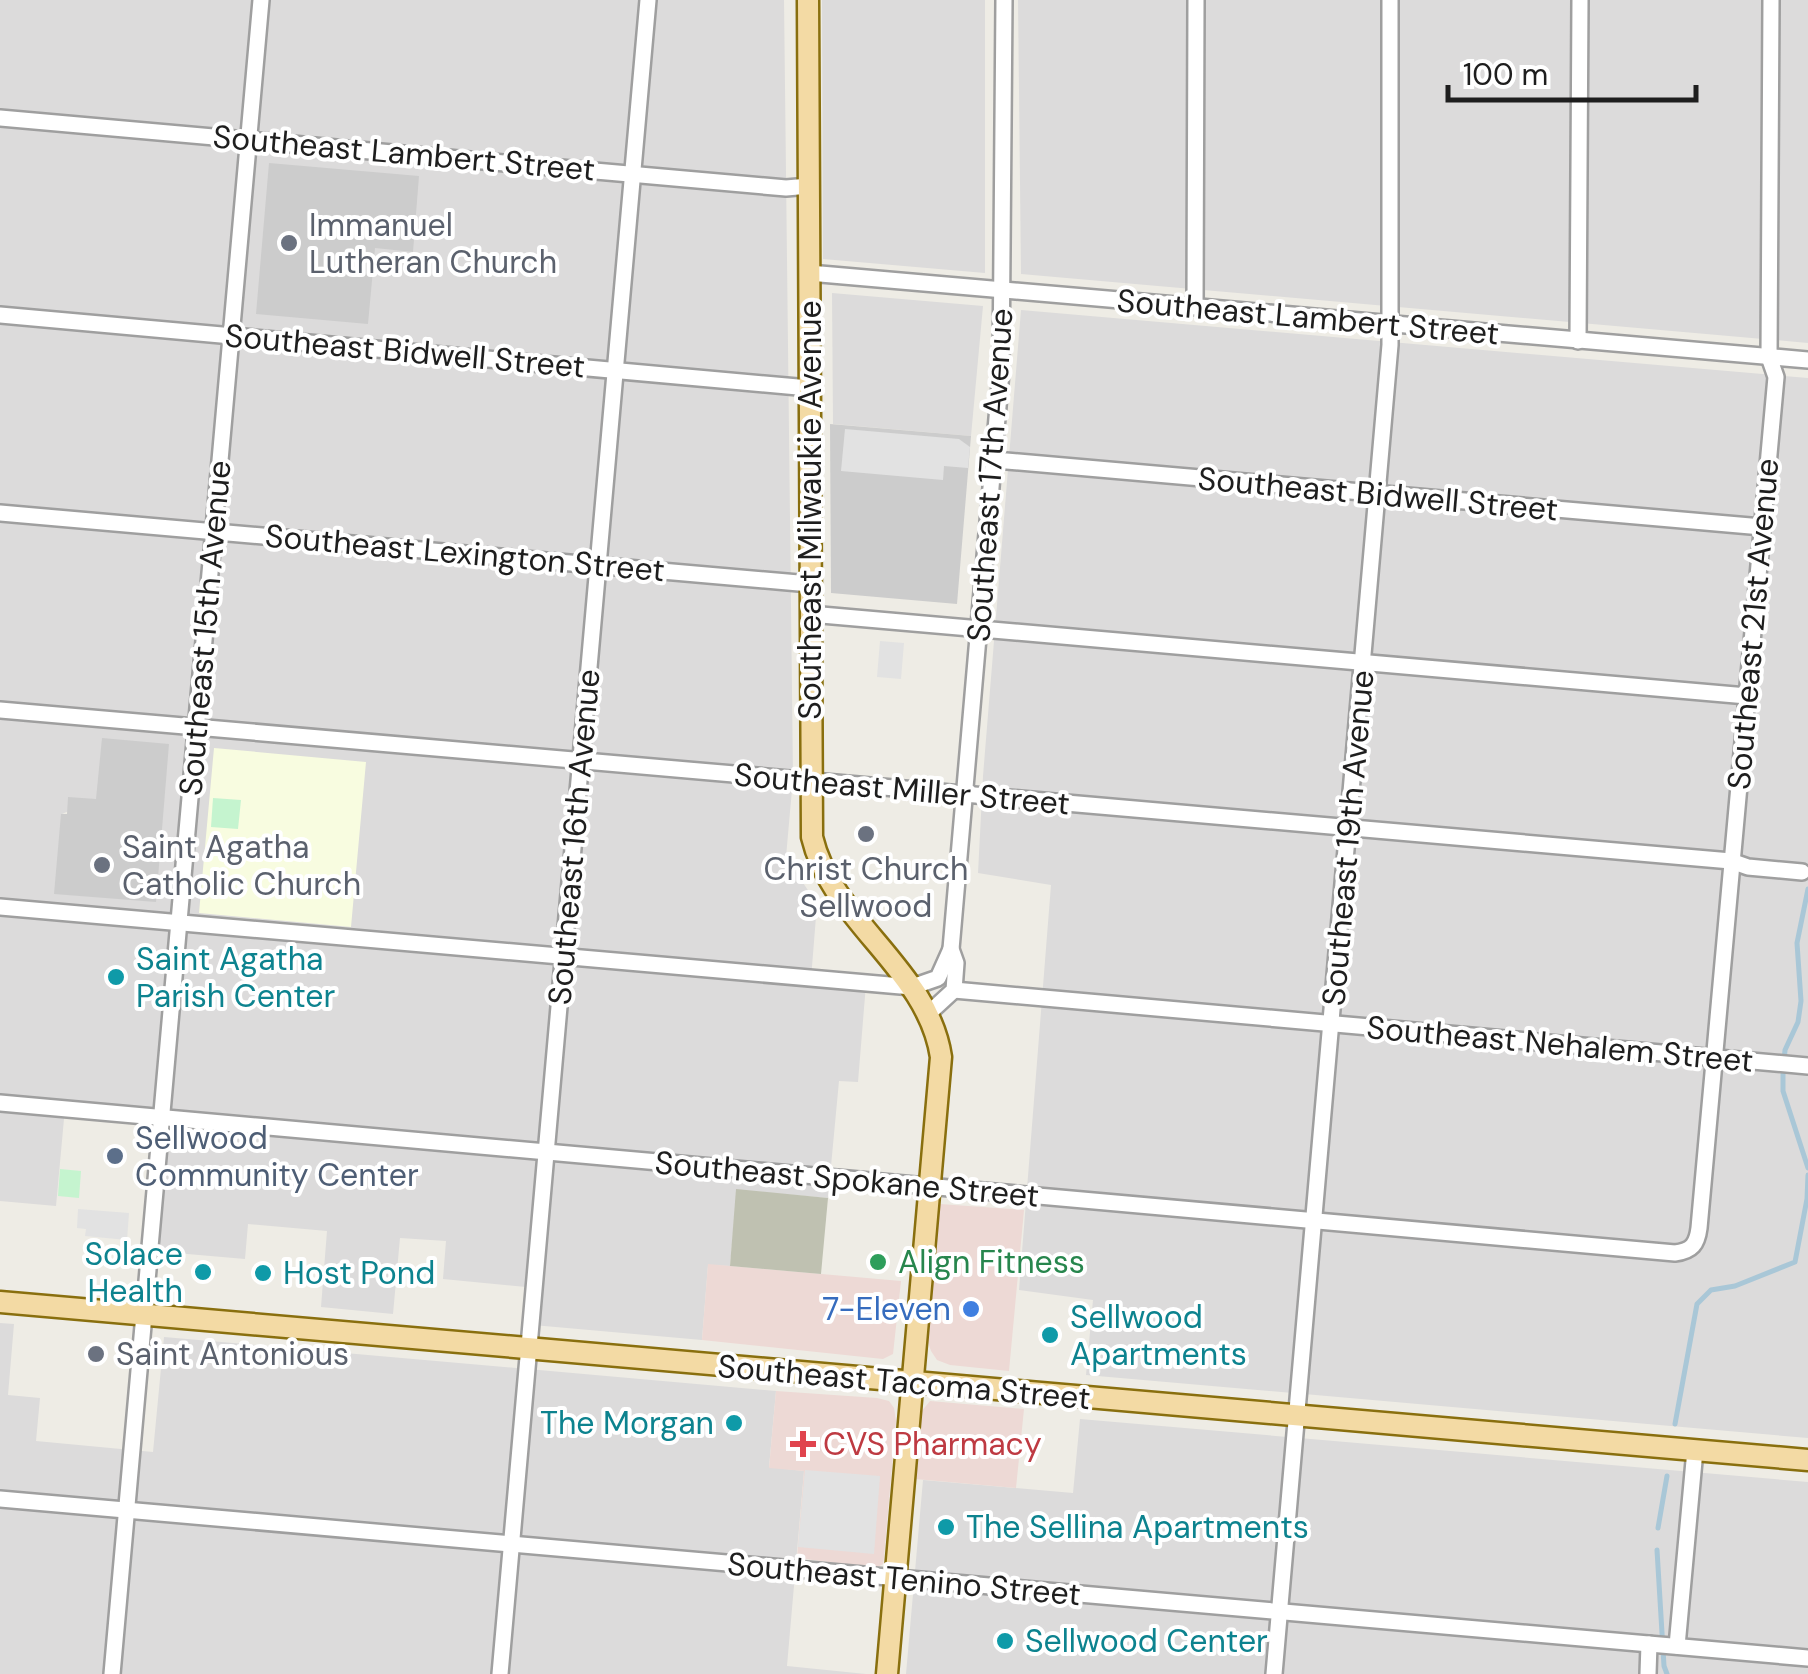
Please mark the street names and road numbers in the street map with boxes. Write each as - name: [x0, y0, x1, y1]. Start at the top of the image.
- street label: Southeast Lambert Street: [211, 115, 597, 191]
- street label: Southeast Lambert Street: [1115, 279, 1501, 355]
- street label: Southeast Milwaukie Avenue: [789, 300, 831, 720]
- street label: Southeast 17th Avenue: [957, 307, 1023, 643]
- street label: Southeast Bidwell Street: [223, 314, 587, 388]
- street label: Southeast Bidwell Street: [1196, 457, 1560, 531]
- street label: Southeast 21st Avenue: [1718, 457, 1788, 791]
- street label: Southeast 15th Avenue: [169, 459, 241, 797]
- street label: Southeast Lexington Street: [263, 515, 667, 591]
- street label: Southeast 16th Avenue: [538, 667, 610, 1007]
- street label: Southeast 19th Avenue: [1312, 668, 1384, 1008]
- street label: Southeast Miller Street: [732, 753, 1072, 825]
- street label: Southeast Nehalem Street: [1365, 1006, 1755, 1082]
- street label: Southeast Spokane Street: [653, 1141, 1041, 1217]
- street label: Southeast Tacoma Street: [716, 1345, 1092, 1419]
- street label: Southeast Tenino Street: [726, 1543, 1082, 1615]

